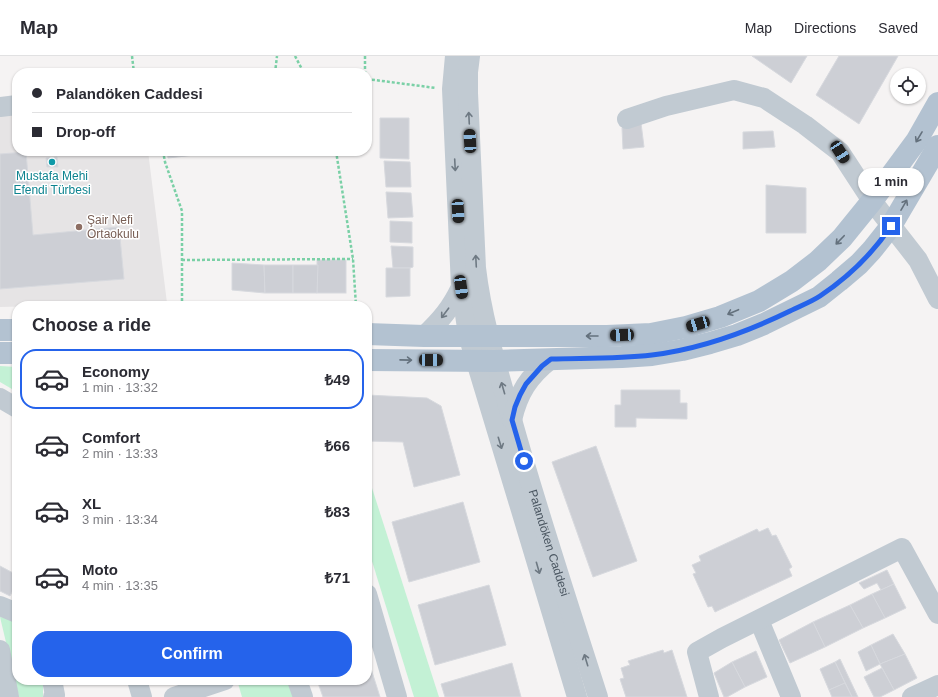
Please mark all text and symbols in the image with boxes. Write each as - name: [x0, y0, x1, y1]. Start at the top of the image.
- text: Map: [20, 17, 58, 38]
- text: Map: [745, 20, 772, 36]
- text: Directions: [794, 20, 856, 36]
- text: Saved: [878, 20, 918, 36]
- map controls: [890, 68, 926, 104]
- button: locate: [890, 68, 926, 104]
- text: Palandöken Caddesi: [56, 85, 203, 102]
- one-way arrow: [465, 112, 473, 125]
- text: Drop-off: [56, 123, 115, 140]
- car: [463, 129, 477, 153]
- one-way arrow: [914, 131, 922, 143]
- car: [828, 139, 852, 165]
- marker: Mustafa Mehi Efendi Türbesi: [47, 157, 57, 167]
- one-way arrow: [452, 158, 459, 171]
- callout: 1 min: [858, 168, 924, 196]
- place label: Mustafa Mehi Efendi Türbesi: [13, 169, 91, 197]
- text: 1 min: [874, 174, 908, 189]
- car: [451, 199, 465, 223]
- one-way arrow: [900, 199, 908, 211]
- place label: Şair Nefi Ortaokulu: [87, 213, 139, 241]
- route end: [882, 217, 900, 235]
- marker: Şair Nefi Ortaokulu: [74, 222, 84, 232]
- one-way arrow: [835, 235, 845, 245]
- one-way arrow: [472, 255, 479, 268]
- car: [453, 274, 469, 300]
- one-way arrow: [441, 308, 450, 319]
- one-way arrow: [727, 309, 739, 316]
- text: Choose a ride: [32, 315, 151, 335]
- car: [685, 315, 711, 333]
- car: [610, 328, 634, 342]
- one-way arrow: [586, 332, 599, 340]
- car: [419, 354, 443, 366]
- one-way arrow: [399, 356, 412, 364]
- icon: car: [34, 361, 70, 397]
- text: Economy: [82, 363, 150, 380]
- text: ₺49: [325, 371, 350, 388]
- text: 1 min · 13:32: [82, 380, 158, 395]
- one-way arrow: [499, 382, 506, 395]
- icon: car: [34, 427, 70, 463]
- text: Comfort: [82, 429, 140, 446]
- text: ₺66: [325, 437, 350, 454]
- one-way arrow: [497, 437, 504, 450]
- text: 2 min · 13:33: [82, 446, 158, 461]
- route start: [515, 452, 533, 470]
- street label: Palandöken Caddesi: [526, 488, 572, 598]
- icon: car: [34, 493, 70, 529]
- text: XL: [82, 495, 101, 512]
- text: ₺83: [325, 503, 350, 520]
- text: 3 min · 13:34: [82, 512, 158, 527]
- icon: car: [34, 559, 70, 595]
- text: Moto: [82, 561, 118, 578]
- one-way arrow: [535, 561, 542, 574]
- text: ₺71: [325, 569, 350, 586]
- text: 4 min · 13:35: [82, 578, 158, 593]
- button: Confirm: [32, 631, 352, 677]
- one-way arrow: [582, 653, 589, 666]

